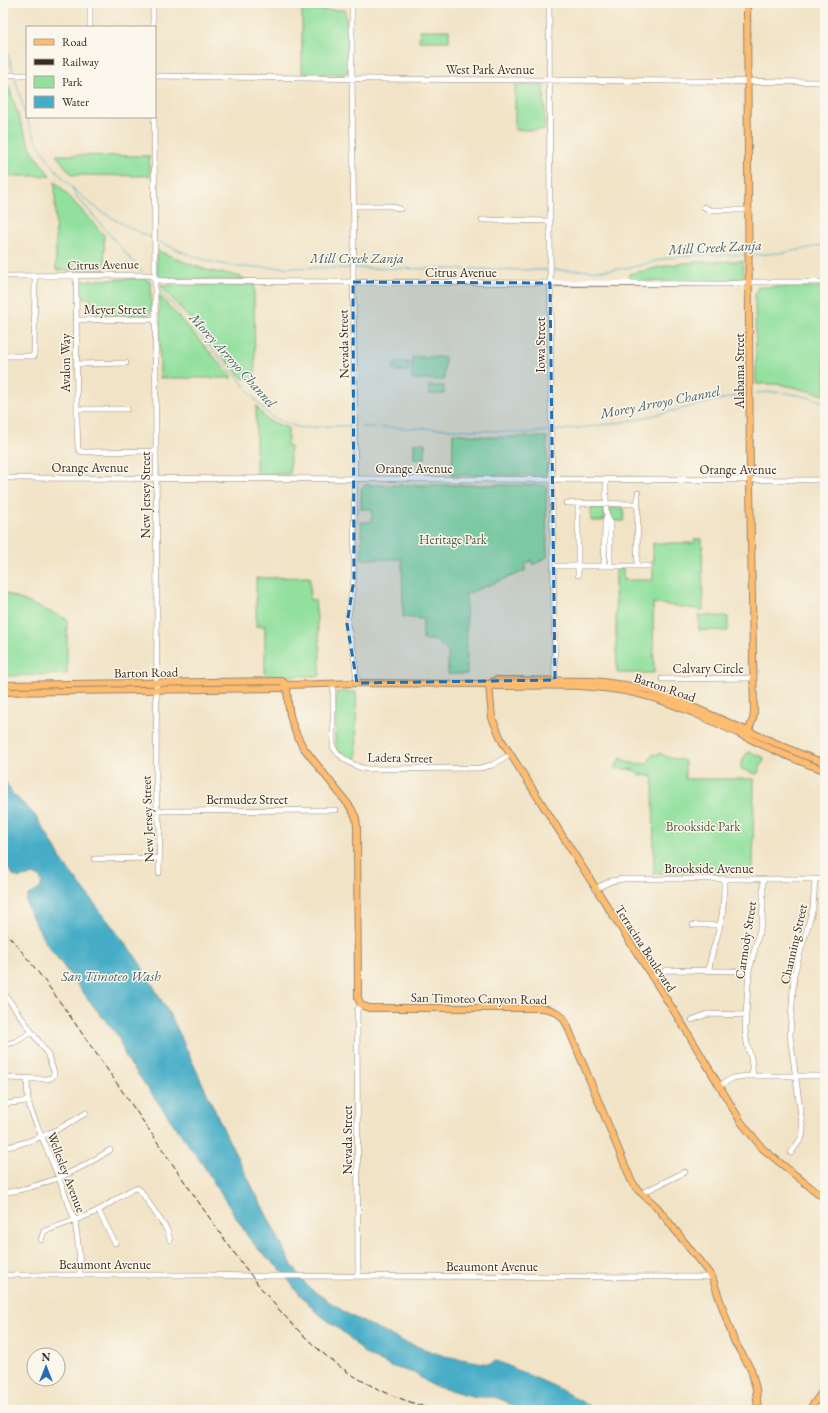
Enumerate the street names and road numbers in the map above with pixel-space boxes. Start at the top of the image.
street label: West Park Avenue [446,61,534,78]
street label: Citrus Avenue [67,255,139,274]
street label: Citrus Avenue [425,264,497,281]
street label: Meyer Street [84,301,146,318]
street label: Nevada Street [334,309,353,379]
street label: Iowa Street [532,317,549,373]
street label: Avalon Way [57,333,74,394]
street label: Alabama Street [731,333,748,410]
street label: New Jersey Street [137,452,154,538]
street label: Orange Avenue [52,459,128,476]
street label: Orange Avenue [376,460,452,477]
street label: Orange Avenue [700,461,776,478]
street label: Calvary Circle [672,660,744,677]
street label: Barton Road [114,663,179,682]
street label: Barton Road [632,669,698,706]
street label: Ladera Street [367,748,433,767]
street label: New Jersey Street [137,775,158,863]
street label: Bermudez Street [206,791,288,808]
street label: Brookside Avenue [664,860,754,877]
street label: Carmody Street [731,900,760,980]
street label: Terracina Boulevard [611,902,680,995]
street label: Channing Street [776,902,811,986]
street label: San Timoteo Canyon Road [411,989,548,1008]
street label: Nevada Street [339,1106,356,1174]
street label: Wellesley Avenue [43,1129,90,1215]
street label: Beaumont Avenue [59,1256,151,1273]
street label: Beaumont Avenue [446,1258,538,1275]

